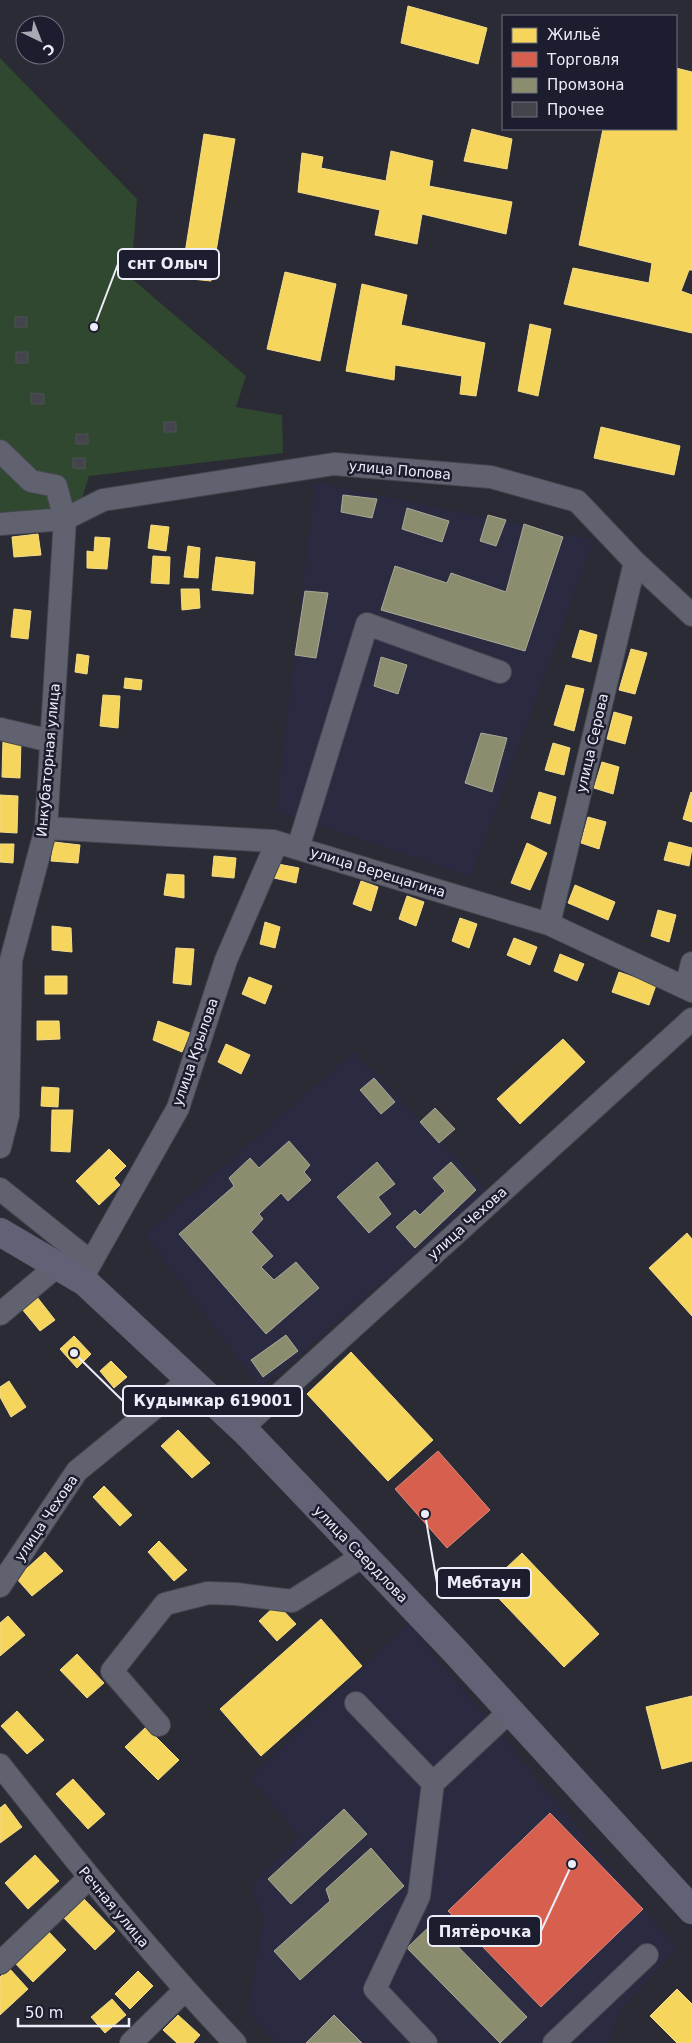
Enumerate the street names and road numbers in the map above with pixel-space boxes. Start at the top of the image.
street label: улица Попова [348,458,452,482]
street label: Инкубаторная улица [33,682,63,838]
street label: улица Серова [573,692,611,794]
street label: улица Верещагина [308,844,448,900]
street label: улица Крылова [169,996,221,1108]
street label: улица Чехова [424,1183,510,1263]
street label: улица Чехова [11,1472,81,1564]
street label: улица Свердлова [311,1502,411,1606]
street label: Речная улица [76,1863,152,1951]

